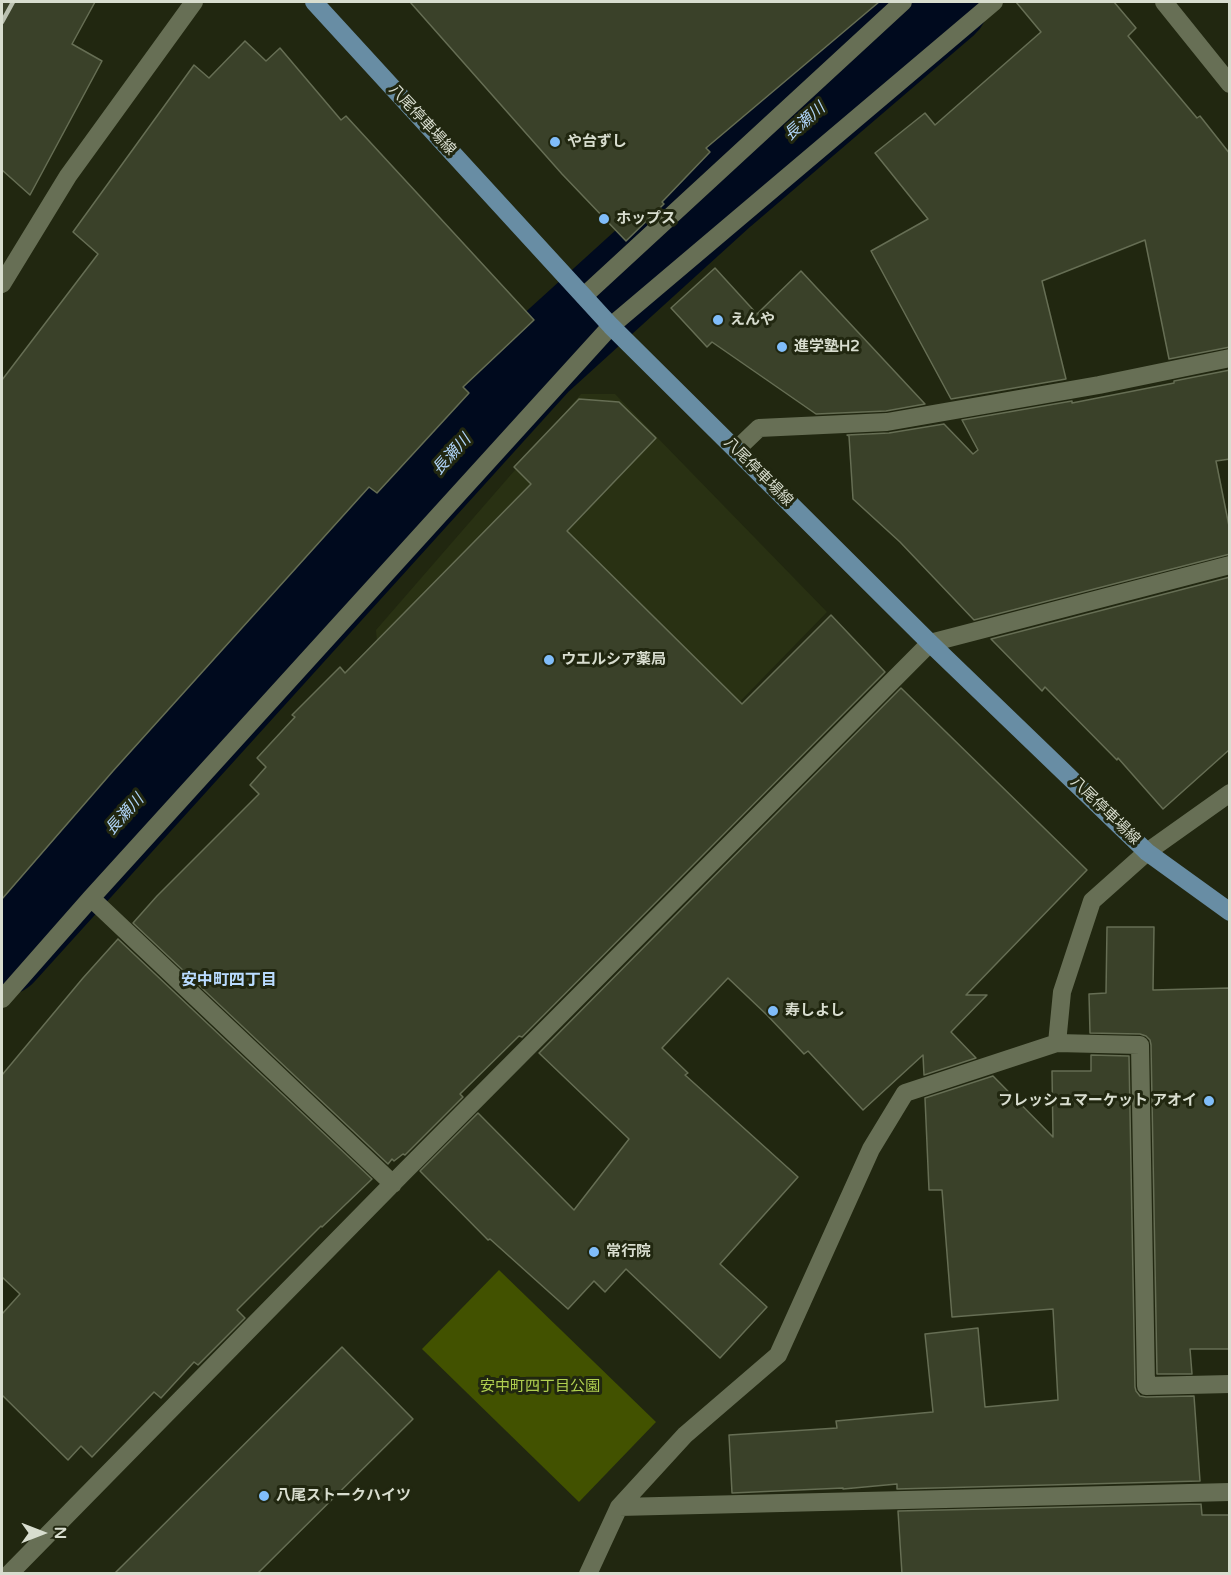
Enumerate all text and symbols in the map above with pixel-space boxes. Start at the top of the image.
street label: 八尾停車場線 [385,81,459,159]
water label: 長瀬川 [781,99,829,145]
place label: や台ずし [567,133,627,151]
marker: や台ずし [548,135,562,149]
place label: ホップス [616,210,676,228]
marker: ホップス [597,212,611,226]
place label: えんや [730,311,775,329]
marker: えんや [711,313,725,327]
place label: 進学塾H2 [794,338,860,356]
marker: 進学塾H2 [775,340,789,354]
water label: 長瀬川 [429,431,475,479]
street label: 八尾停車場線 [720,434,796,510]
place label: ウエルシア薬局 [561,651,666,669]
marker: ウエルシア薬局 [542,653,556,667]
street label: 八尾停車場線 [1066,773,1144,849]
water label: 長瀬川 [102,791,148,839]
district label: 安中町四丁目 [181,971,277,991]
place label: 寿しよし [785,1002,845,1020]
marker: 寿しよし [766,1004,780,1018]
place label: フレッシュマーケット アオイ [998,1092,1197,1110]
marker: フレッシュマーケット アオイ [1202,1094,1216,1108]
place label: 常行院 [606,1243,651,1261]
marker: 常行院 [587,1245,601,1259]
park label: 安中町四丁目公園 [480,1378,600,1396]
place label: 八尾ストークハイツ [276,1487,411,1505]
marker: 八尾ストークハイツ [257,1489,271,1503]
north arrow [12,1503,72,1563]
text: N [50,1527,70,1539]

